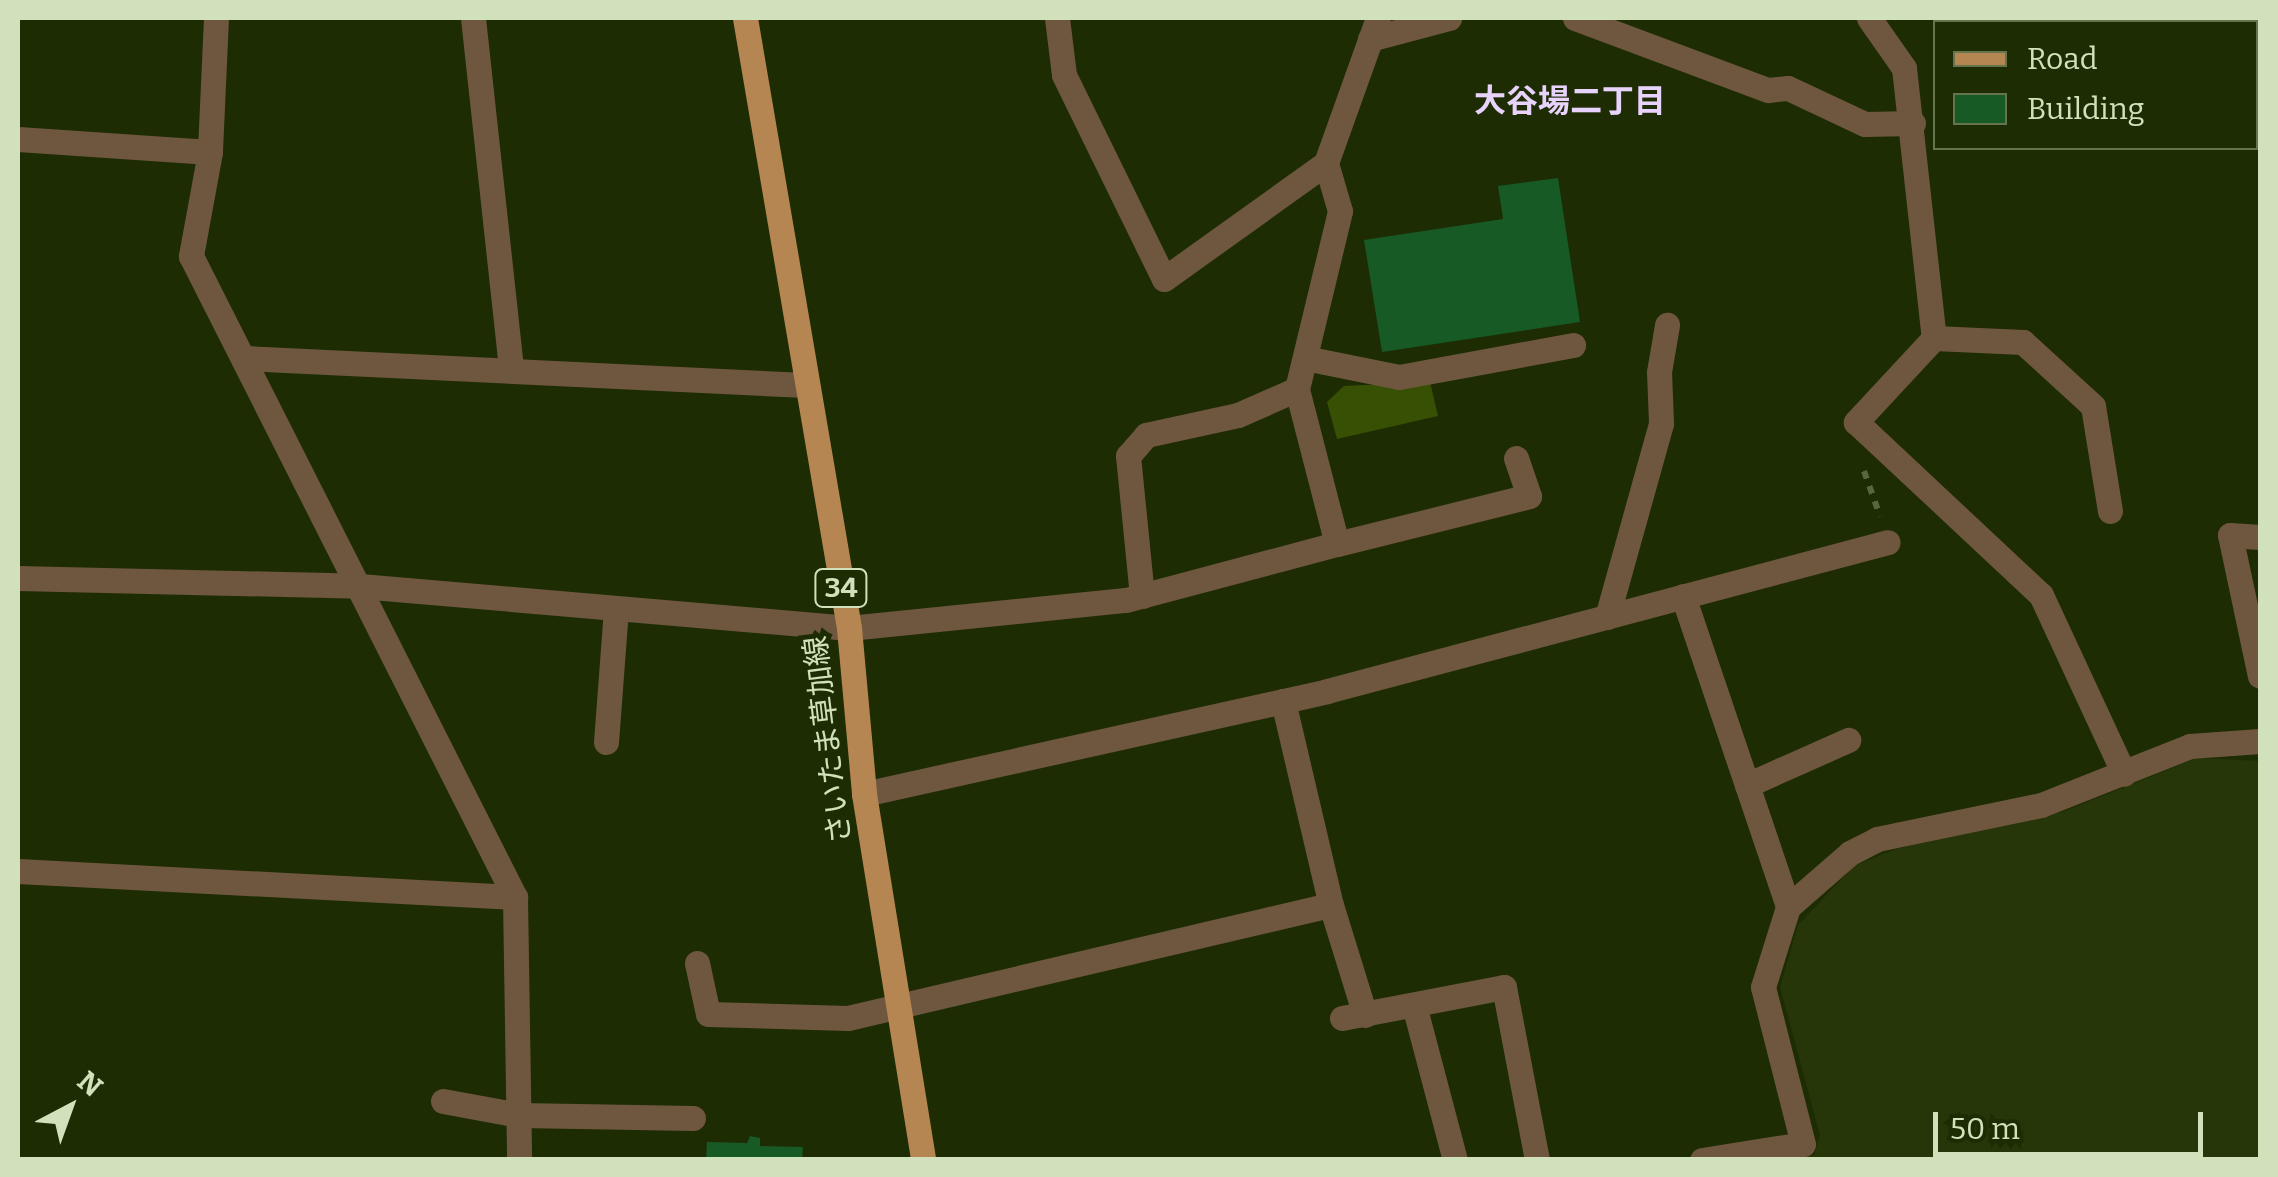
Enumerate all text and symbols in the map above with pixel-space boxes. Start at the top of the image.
legend [1933,20,2258,150]
text: Road [2027,41,2098,77]
district label: 大谷場二丁目 [1474,82,1666,120]
text: Building [2027,91,2145,127]
road number: 34 [814,565,868,611]
street label: さいたま草加線 [797,634,859,846]
north arrow [20,1057,120,1157]
text: N [71,1064,109,1104]
scale bar [1938,1092,2208,1154]
text: 50 m [1950,1111,2020,1147]

